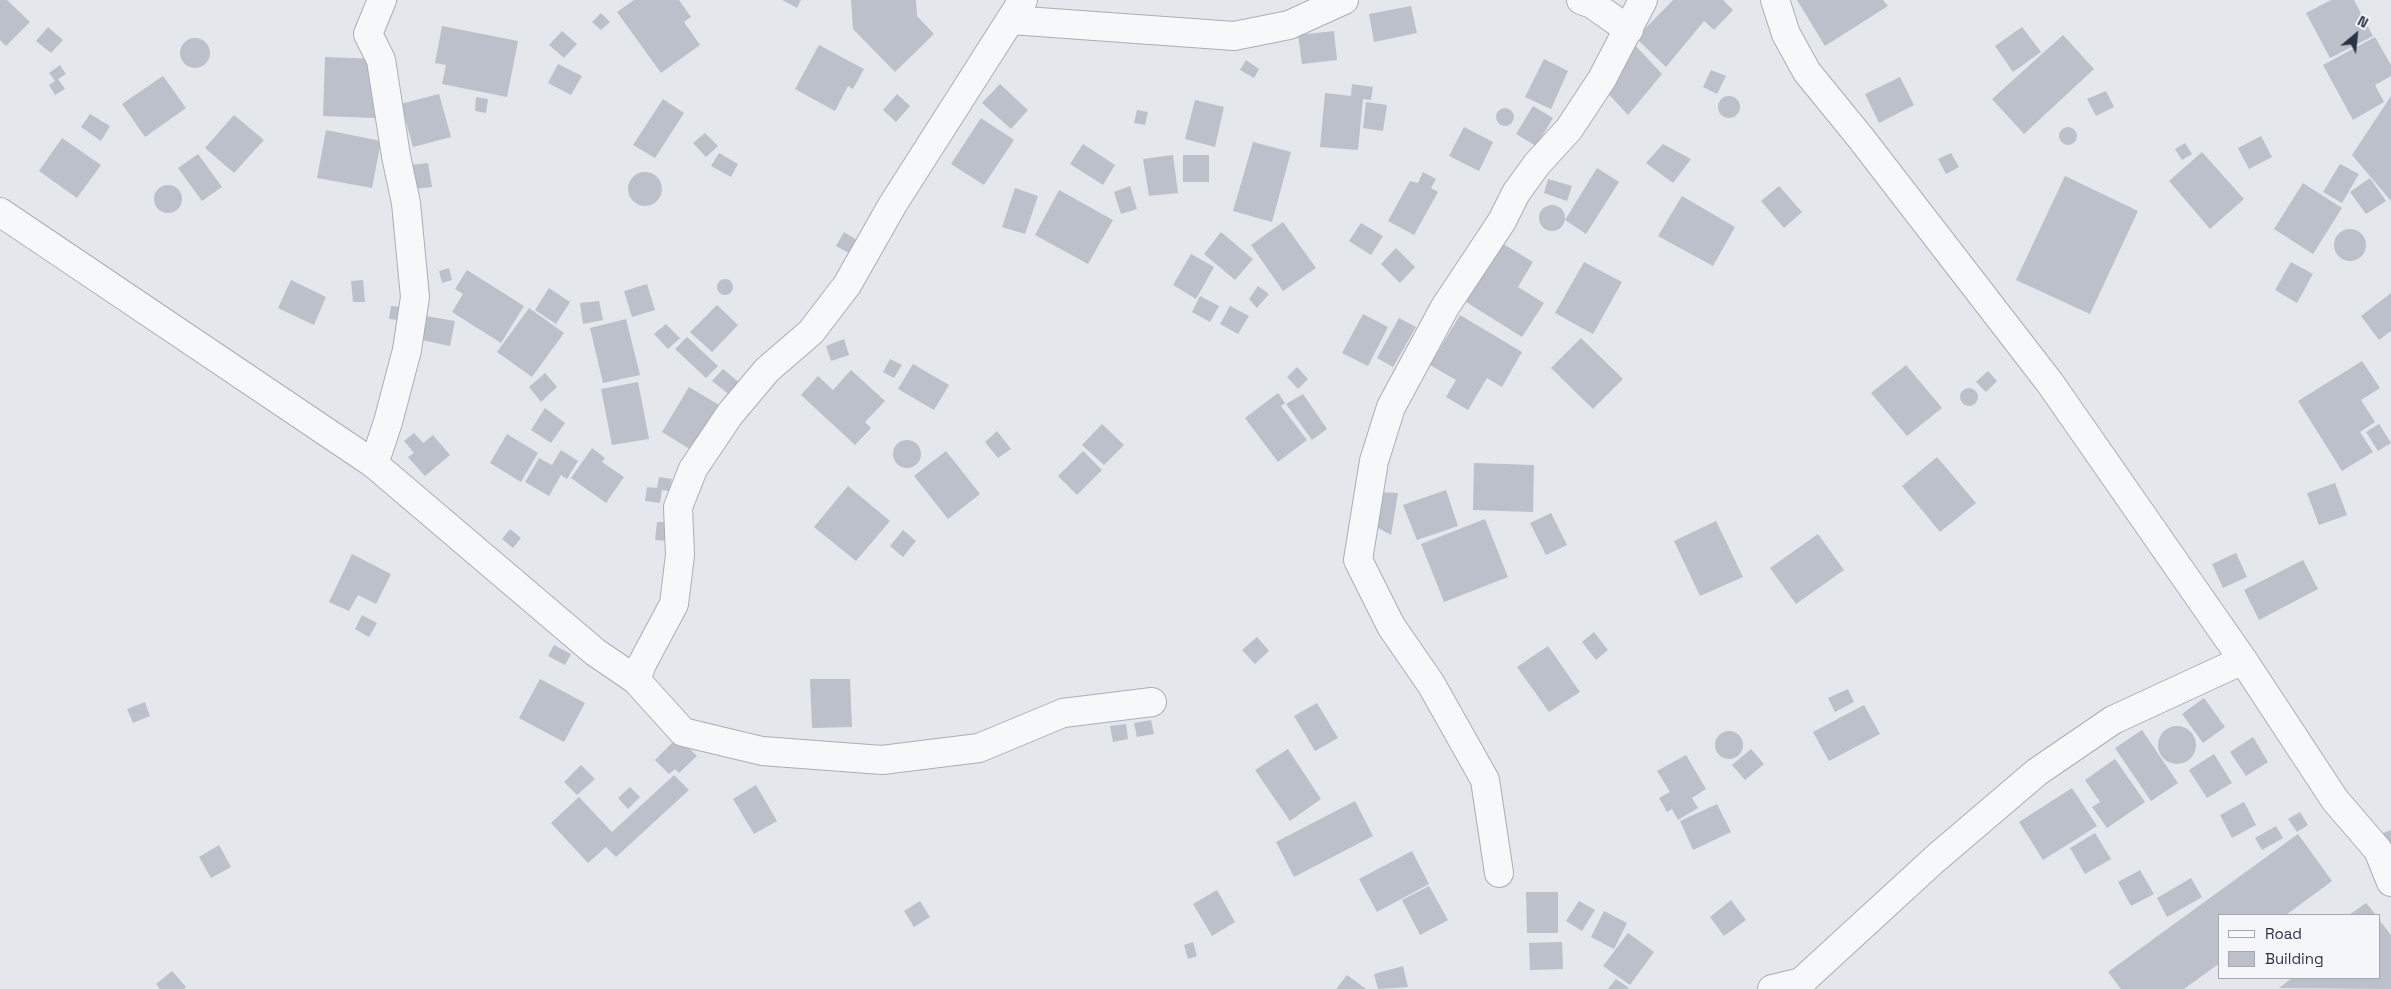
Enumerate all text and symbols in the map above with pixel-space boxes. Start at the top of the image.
north arrow [2331,10,2381,60]
text: N [2355,12,2371,32]
legend [2218,914,2381,979]
text: Road [2265,924,2302,943]
text: Building [2265,949,2324,968]

